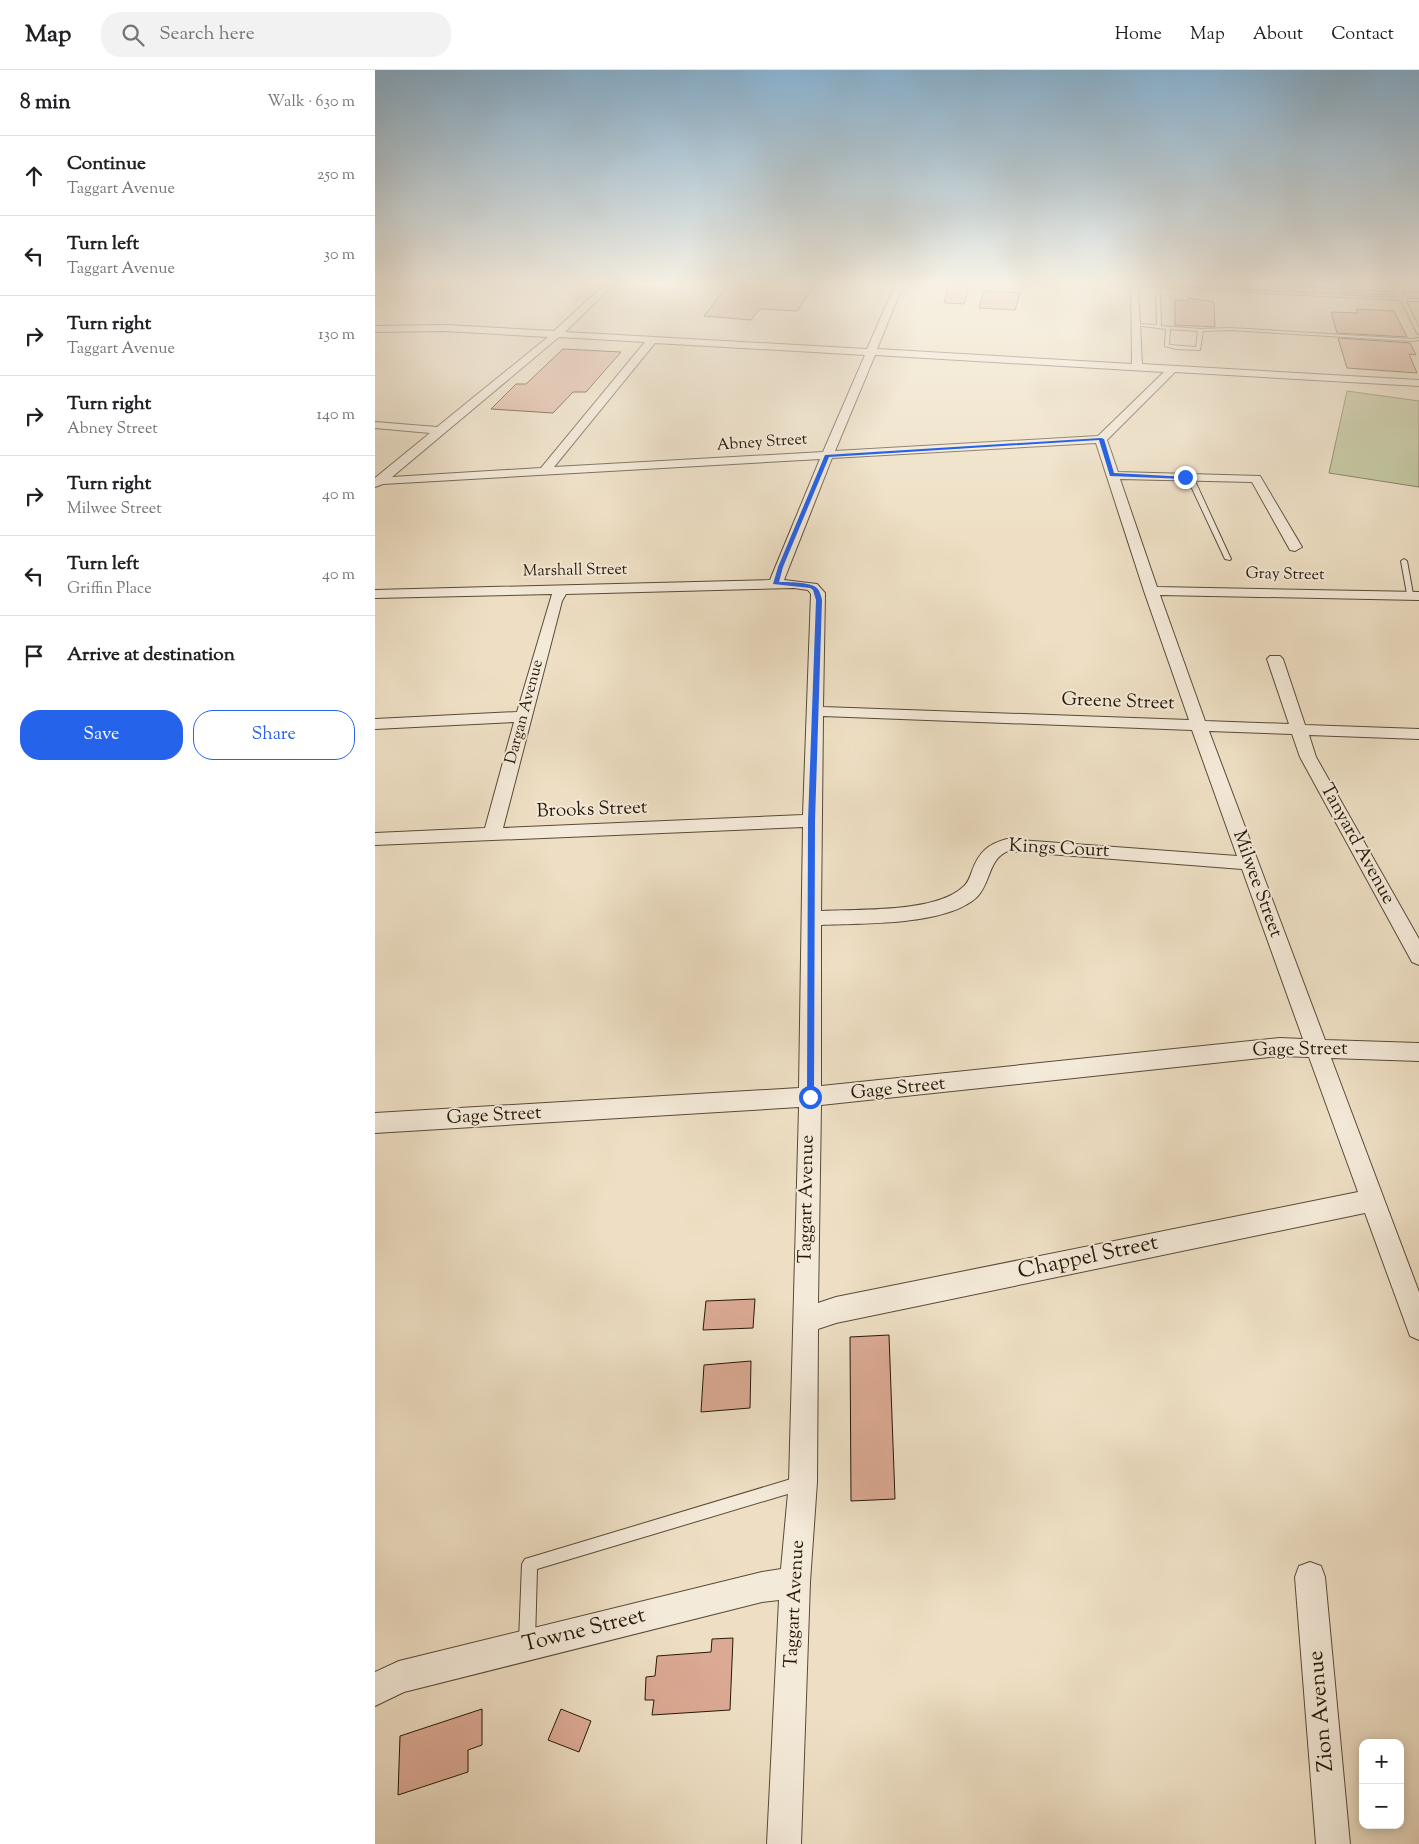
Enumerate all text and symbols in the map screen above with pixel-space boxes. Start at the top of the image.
search box [101,12,451,57]
text: Map [25,18,71,52]
icon: search [119,21,147,49]
text: Search here [159,21,255,48]
text: Home [1115,22,1162,48]
text: Map [1190,22,1225,48]
text: About [1253,22,1303,48]
text: Contact [1331,22,1394,48]
text: 8 min [20,88,71,118]
text: Walk · 630 m [267,91,355,114]
text: Continue [67,151,146,178]
icon: ahead [20,162,48,190]
text: 250 m [317,164,355,187]
text: Taggart Avenue [67,178,175,201]
text: Turn left [67,231,139,258]
icon: left [20,242,48,270]
text: 30 m [324,244,355,267]
text: Taggart Avenue [67,258,175,281]
text: Turn right [67,311,151,338]
icon: right [20,322,48,350]
text: 130 m [318,324,355,347]
text: Taggart Avenue [67,338,175,361]
text: Turn right [67,391,151,418]
icon: right [20,402,48,430]
text: 140 m [317,404,355,427]
text: Abney Street [67,418,158,441]
street label: Abney Street [716,428,809,458]
route end [1174,466,1197,489]
text: Turn right [67,471,151,498]
icon: right [20,482,48,510]
text: 40 m [322,484,355,507]
text: Milwee Street [67,498,162,521]
text: Turn left [67,551,139,578]
street label: Marshall Street [523,559,628,583]
icon: left [20,562,48,590]
street label: Gray Street [1245,563,1325,587]
text: 40 m [322,564,355,587]
text: Griffin Place [67,578,152,601]
icon: arrive [20,642,48,670]
text: Arrive at destination [67,642,235,669]
street label: Dargan Avenue [500,657,550,767]
street label: Greene Street [1061,687,1176,717]
button: Save [20,710,183,760]
button: Share [193,710,355,760]
street label: Tanyard Avenue [1313,779,1401,909]
street label: Brooks Street [536,795,648,825]
street label: Milwee Street [1225,827,1289,942]
street label: Kings Court [1008,833,1110,865]
street label: Gage Street [1252,1036,1348,1064]
street label: Gage Street [849,1071,947,1107]
route start [799,1086,822,1109]
street label: Gage Street [446,1100,543,1132]
street label: Taggart Avenue [792,1134,822,1263]
street label: Chappel Street [1015,1227,1162,1288]
street label: Taggart Avenue [778,1539,812,1669]
street label: Towne Street [519,1600,649,1662]
street label: Zion Avenue [1301,1649,1343,1773]
map controls [1359,1739,1404,1829]
button: + [1359,1739,1404,1784]
button: − [1359,1784,1404,1829]

